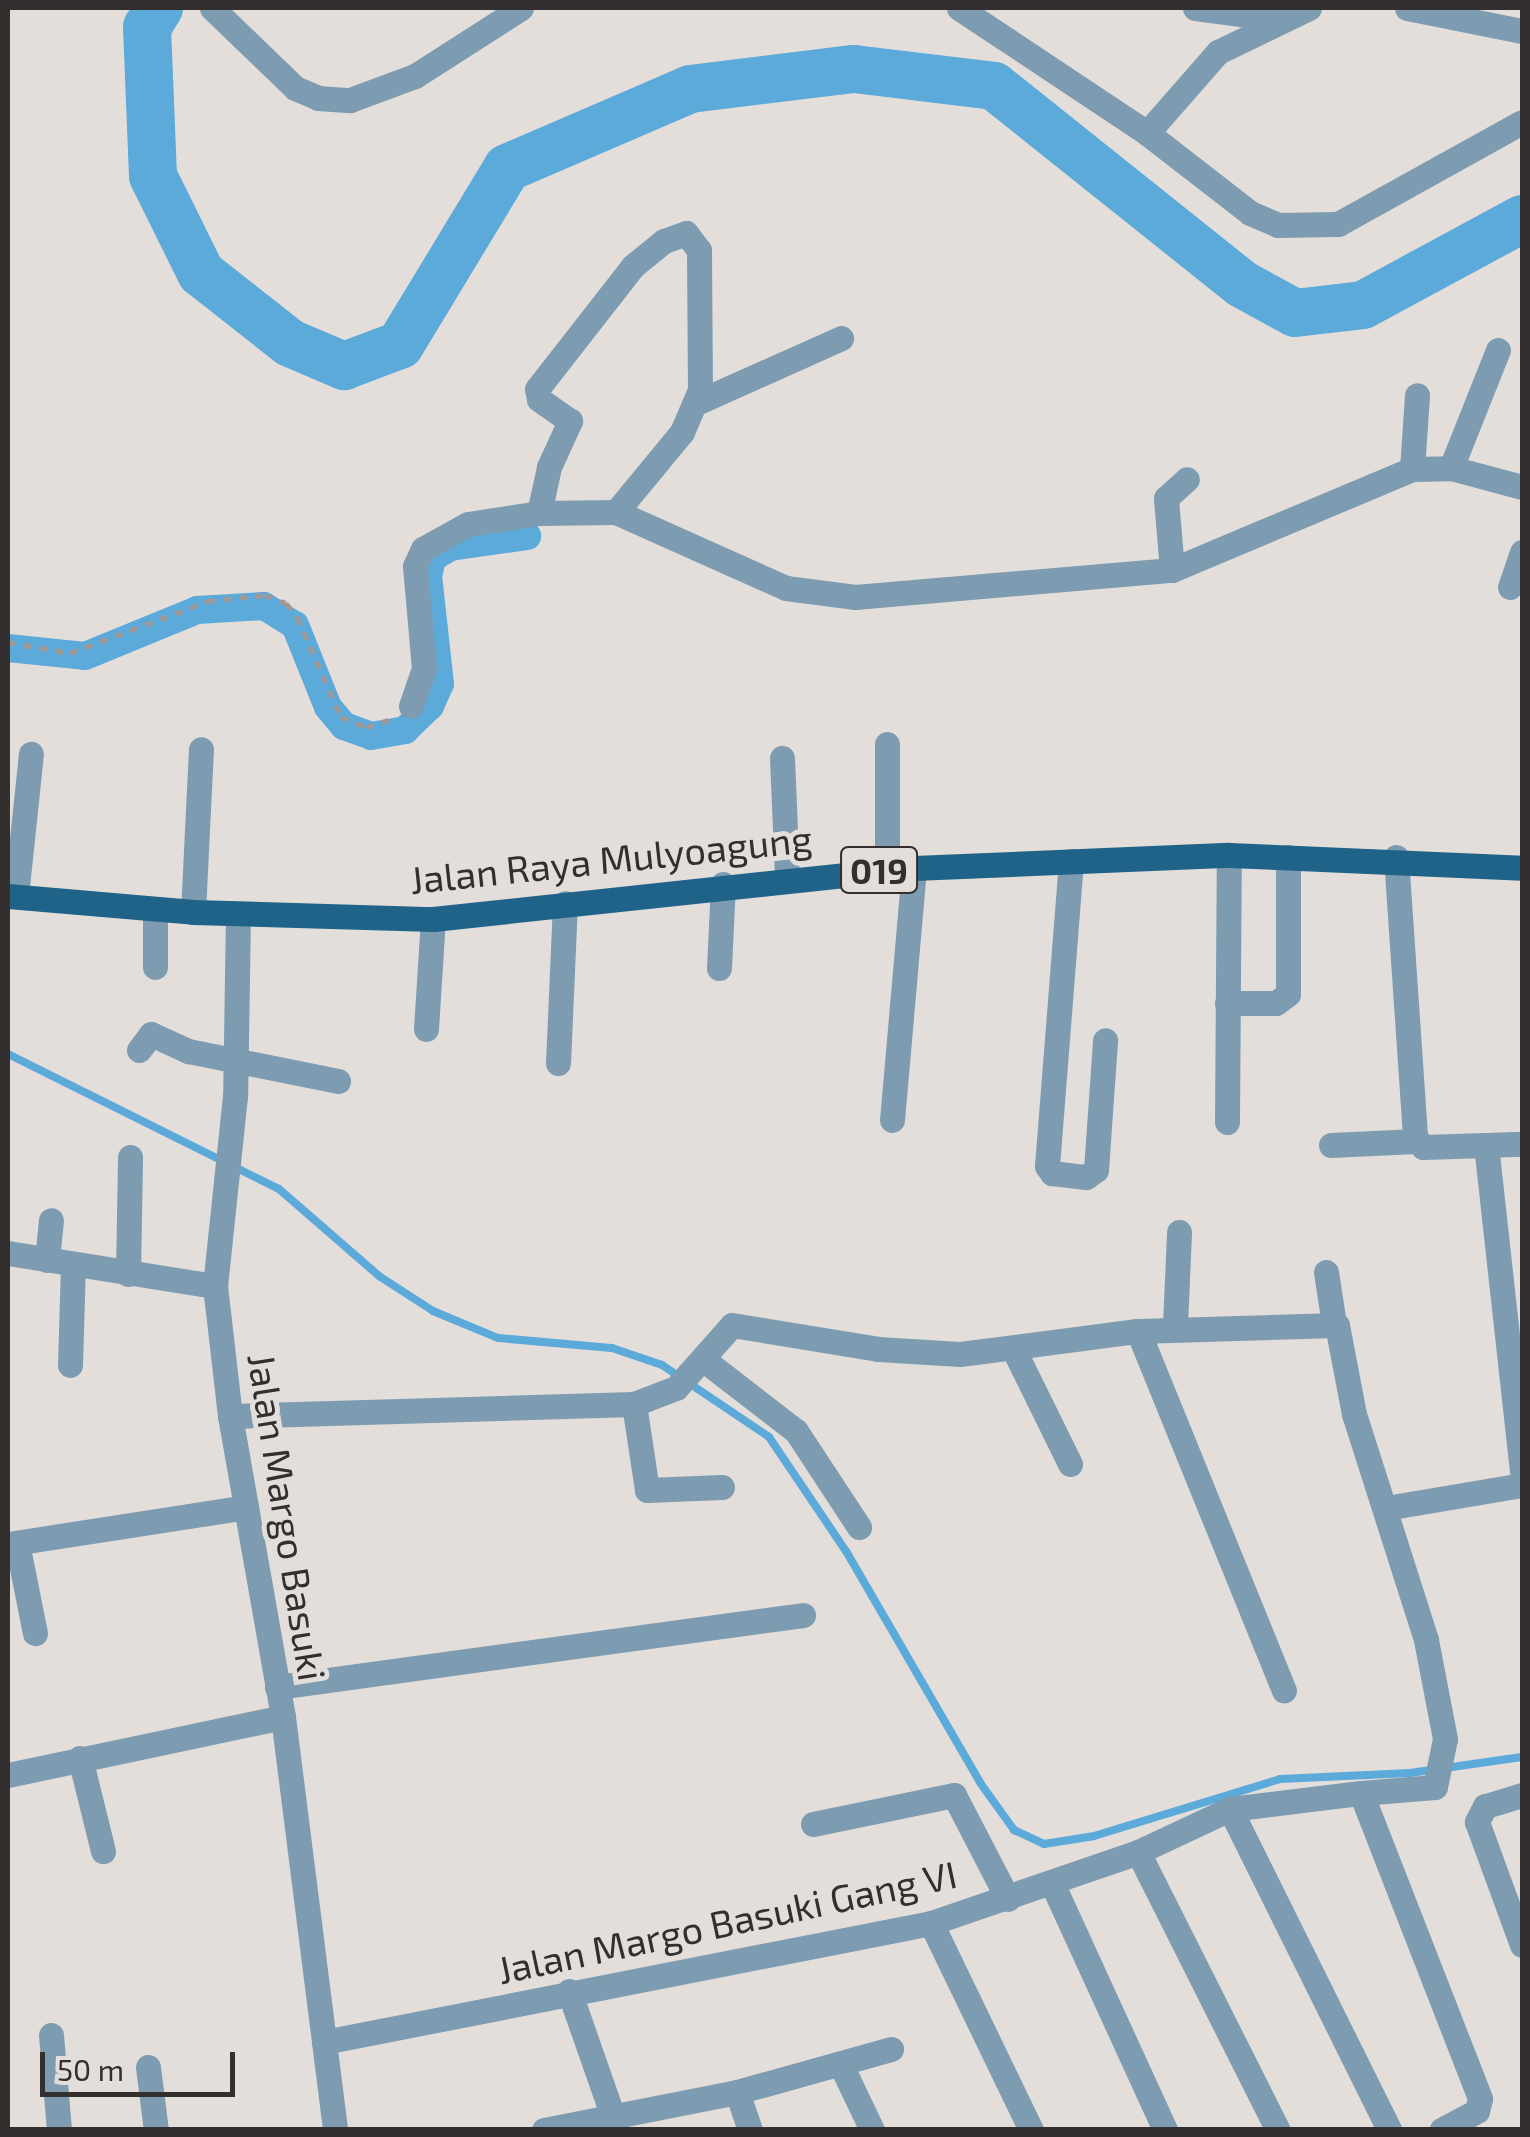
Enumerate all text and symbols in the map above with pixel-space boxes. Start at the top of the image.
street label: Jalan Raya Mulyoagung [408,815,814,903]
road number: 019 [839,840,919,900]
street label: Jalan Margo Basuki [239,1350,335,1684]
street label: Jalan Margo Basuki Gang VI [493,1851,961,1993]
scale bar [45,2032,240,2094]
text: 50 m [57,2051,124,2087]

